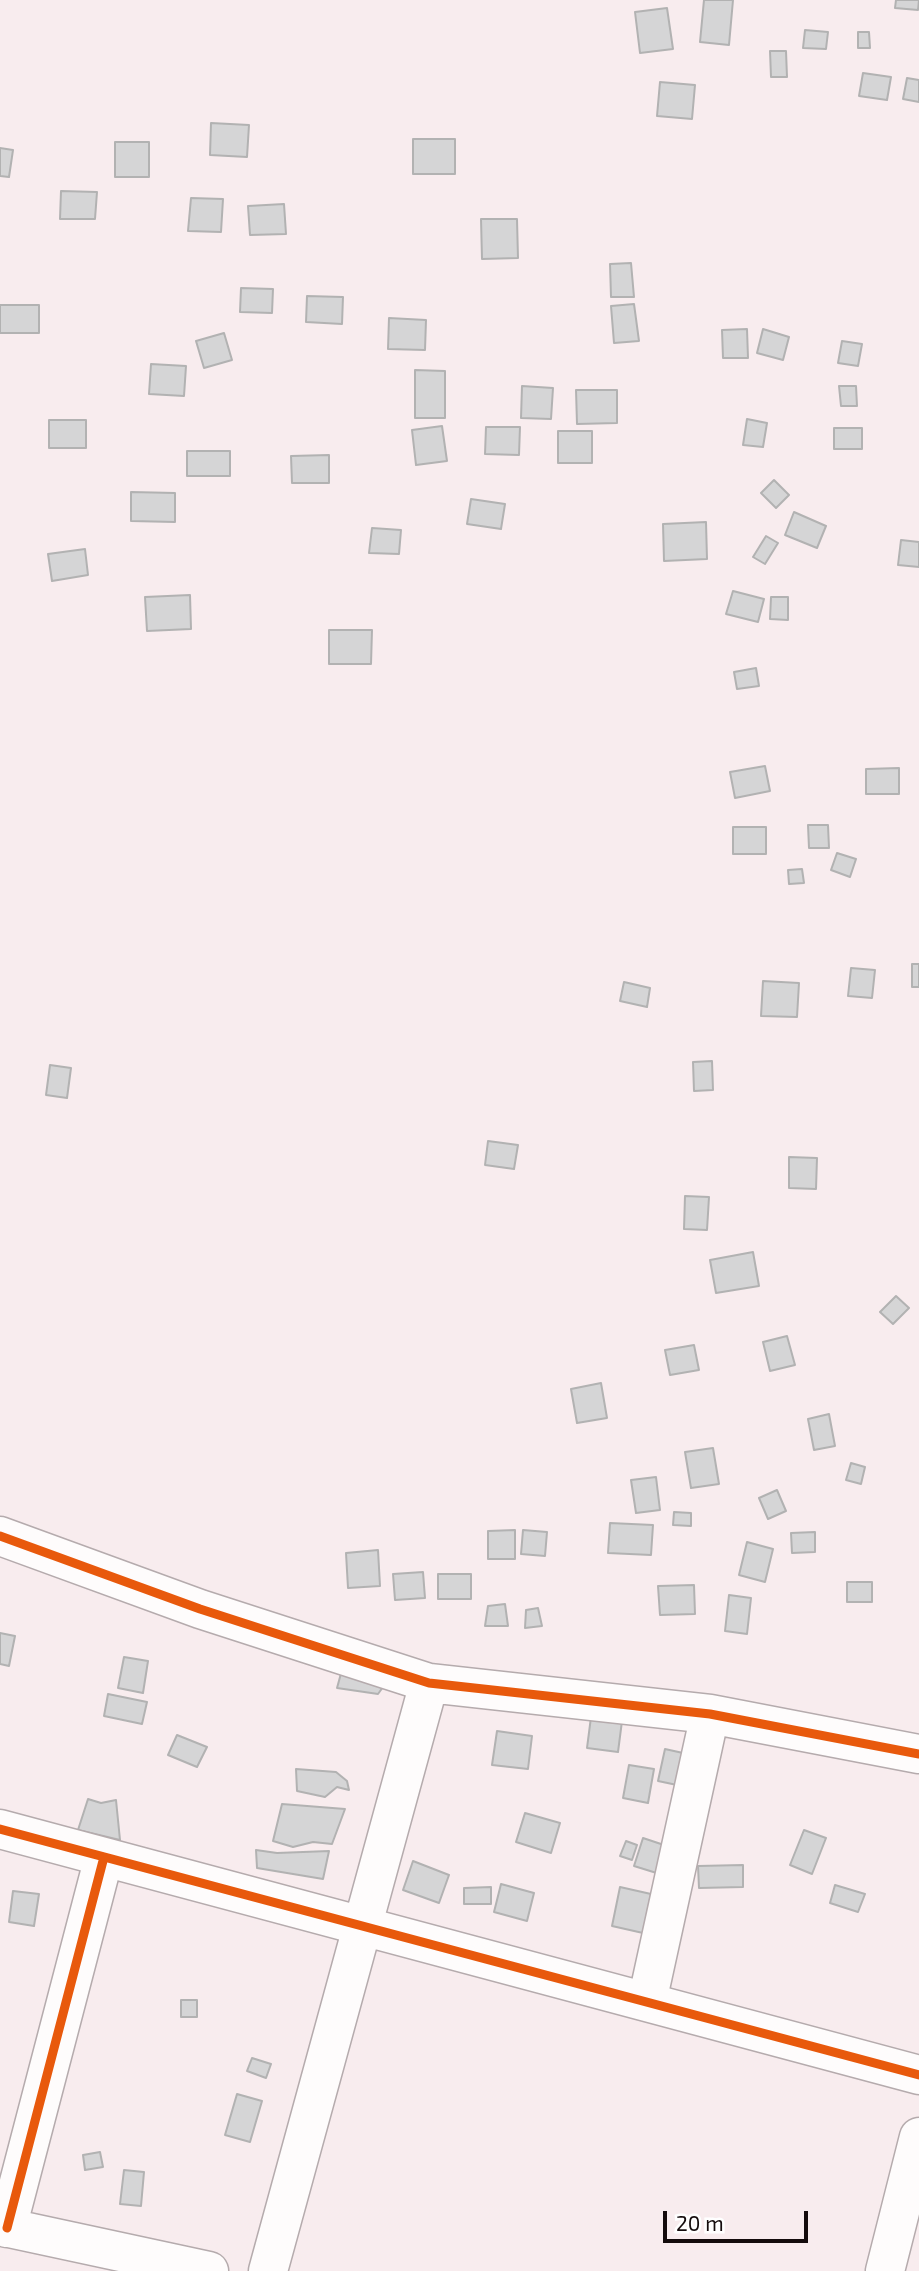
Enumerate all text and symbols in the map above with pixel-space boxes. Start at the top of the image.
scale bar [667,2198,812,2242]
text: 20 m [676,2210,724,2235]

